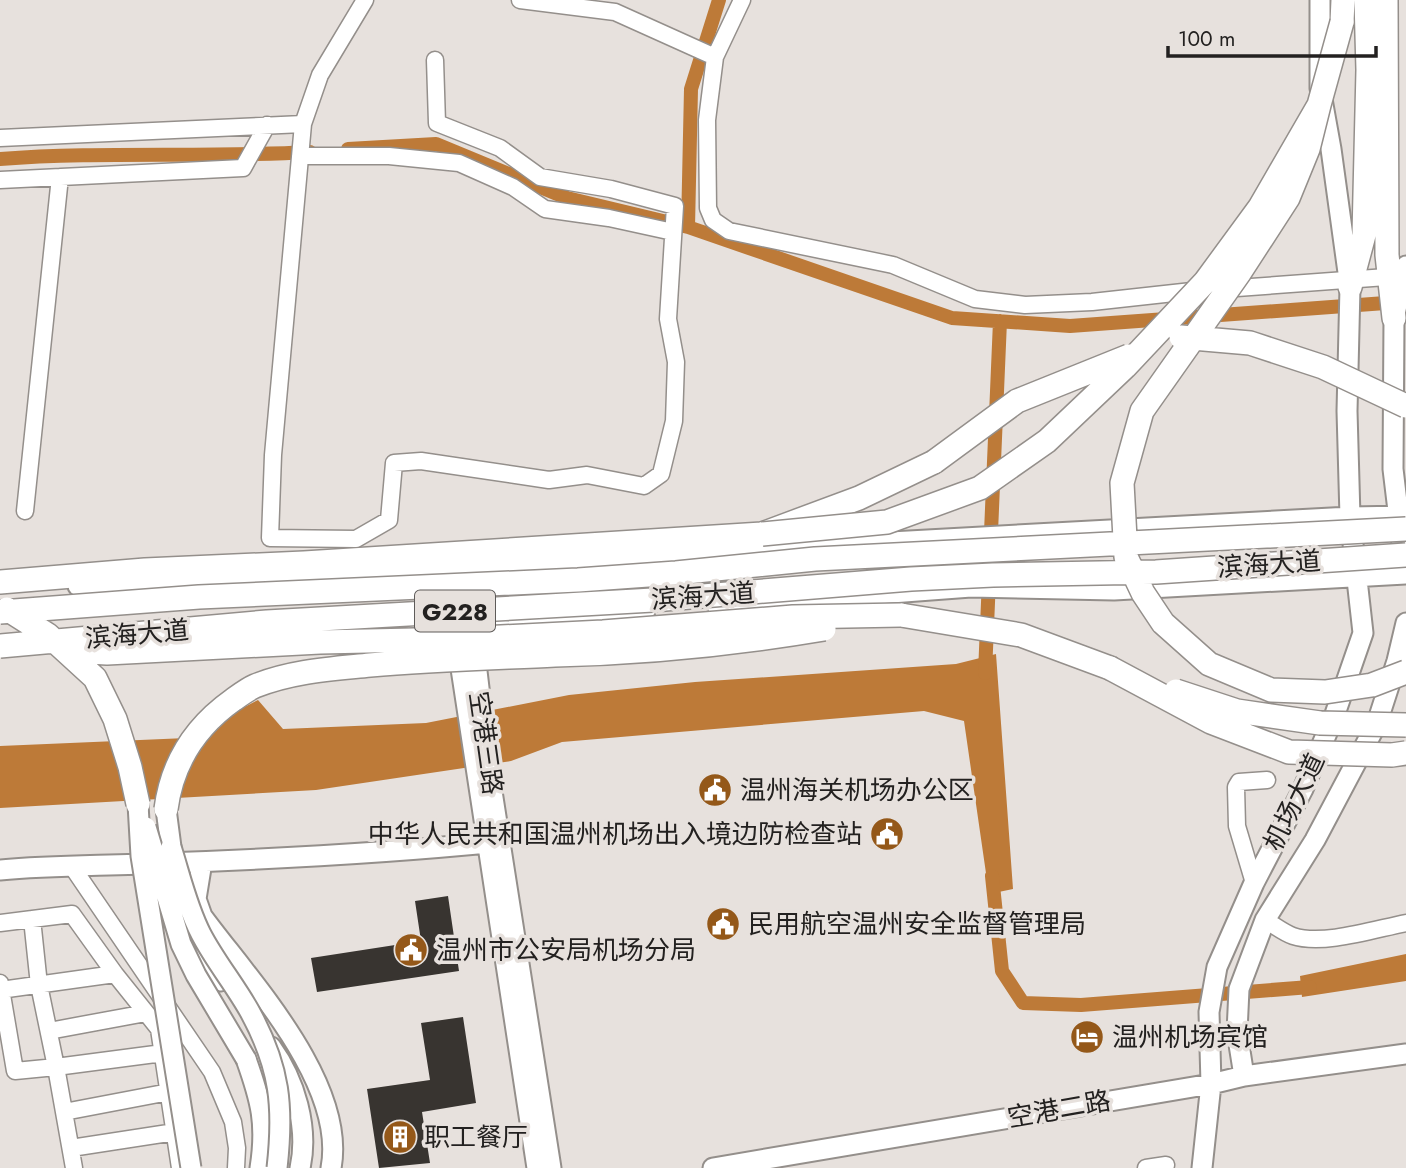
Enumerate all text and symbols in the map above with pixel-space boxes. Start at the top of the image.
scale bar [1168,14,1376,58]
text: 100 m [1178,24,1235,54]
street label: 滨海大道 [1216,541,1322,587]
street label: 滨海大道 [650,573,756,619]
road number: G228 [415,590,495,632]
street label: 滨海大道 [84,611,190,657]
street label: 空港三路 [460,689,512,797]
street label: 机场大道 [1254,747,1334,857]
public building icon: 温州海关机场办公区 [696,771,734,809]
place label: 温州海关机场办公区 [740,771,974,809]
place label: 中华人民共和国温州机场出入境边防检查站 [368,815,862,853]
public building icon: 中华人民共和国温州机场出入境边防检查站 [868,815,906,853]
public building icon: 民用航空温州安全监督管理局 [704,905,742,943]
place label: 民用航空温州安全监督管理局 [748,905,1086,943]
public building icon: 温州市公安局机场分局 [392,931,430,969]
place label: 温州市公安局机场分局 [436,931,696,969]
hotel icon: 温州机场宾馆 [1068,1018,1106,1056]
place label: 温州机场宾馆 [1112,1018,1268,1056]
street label: 空港二路 [1004,1081,1114,1137]
building icon: 职工餐厅 [381,1118,419,1156]
place label: 职工餐厅 [424,1118,528,1156]

